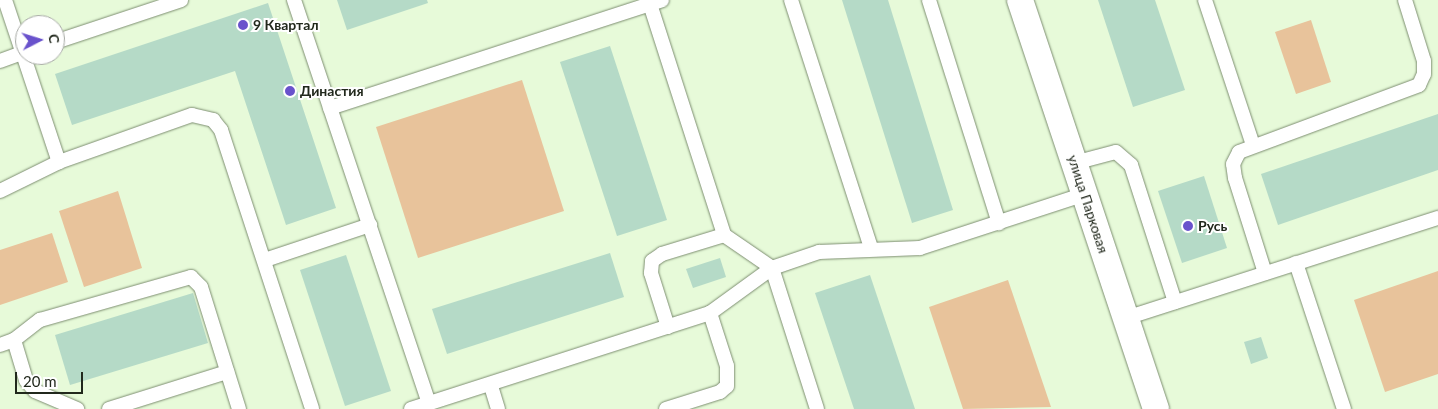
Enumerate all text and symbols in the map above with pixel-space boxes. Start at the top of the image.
north arrow [15,15,65,65]
place label: 9 Квартал [253,17,319,33]
marker: 9 Квартал [237,19,249,31]
text: С [46,33,63,44]
place label: Династия [300,83,364,99]
marker: Династия [284,85,296,97]
street label: улица Парковая [1064,153,1112,255]
place label: Русь [1198,218,1227,234]
marker: Русь [1182,220,1194,232]
scale bar [18,362,85,394]
text: 20 m [23,372,57,390]

